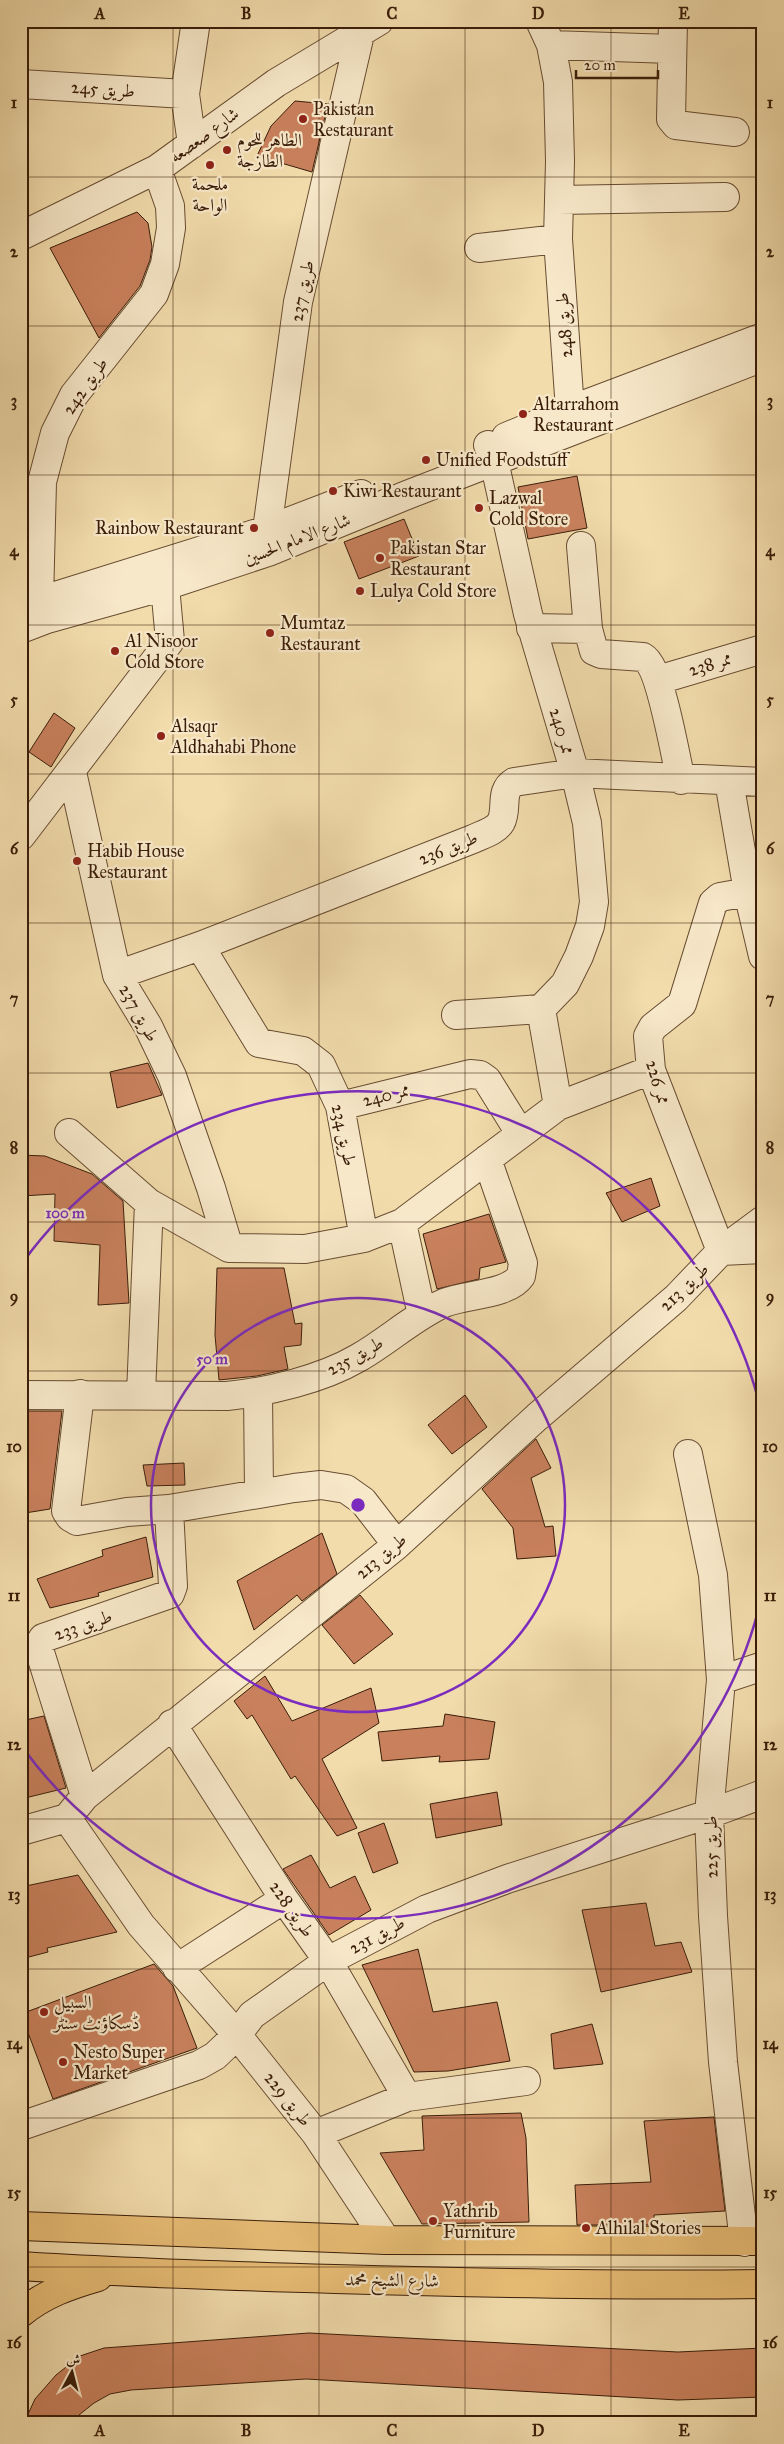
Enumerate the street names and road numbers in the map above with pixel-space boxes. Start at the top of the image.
street label: طريق 245 [70,76,136,103]
street label: شارع صعصعه [165,102,245,171]
street label: طريق 237 [285,258,320,324]
street label: طريق 248 [551,292,578,358]
street label: طريق 242 [57,353,113,419]
street label: شارع الامام الحسين [240,509,355,574]
street label: ممر 238 [686,647,734,682]
street label: ممر 240 [544,705,579,757]
street label: طريق 236 [415,826,481,871]
street label: طريق 237 [113,980,164,1046]
street label: ممر 226 [640,1057,675,1107]
street label: ممر 240 [360,1079,412,1112]
street label: طريق 234 [326,1102,361,1168]
street label: طريق 213 [655,1258,714,1316]
street label: طريق 235 [323,1332,388,1381]
street label: طريق 213 [351,1528,412,1584]
street label: طريق 233 [51,1605,115,1646]
street label: طريق 225 [699,1815,724,1879]
street label: طريق 228 [264,1876,319,1942]
street label: طريق 231 [345,1911,409,1960]
street label: طريق 229 [258,2067,317,2131]
street label: شارع الشيخ محمد [345,2268,439,2297]

